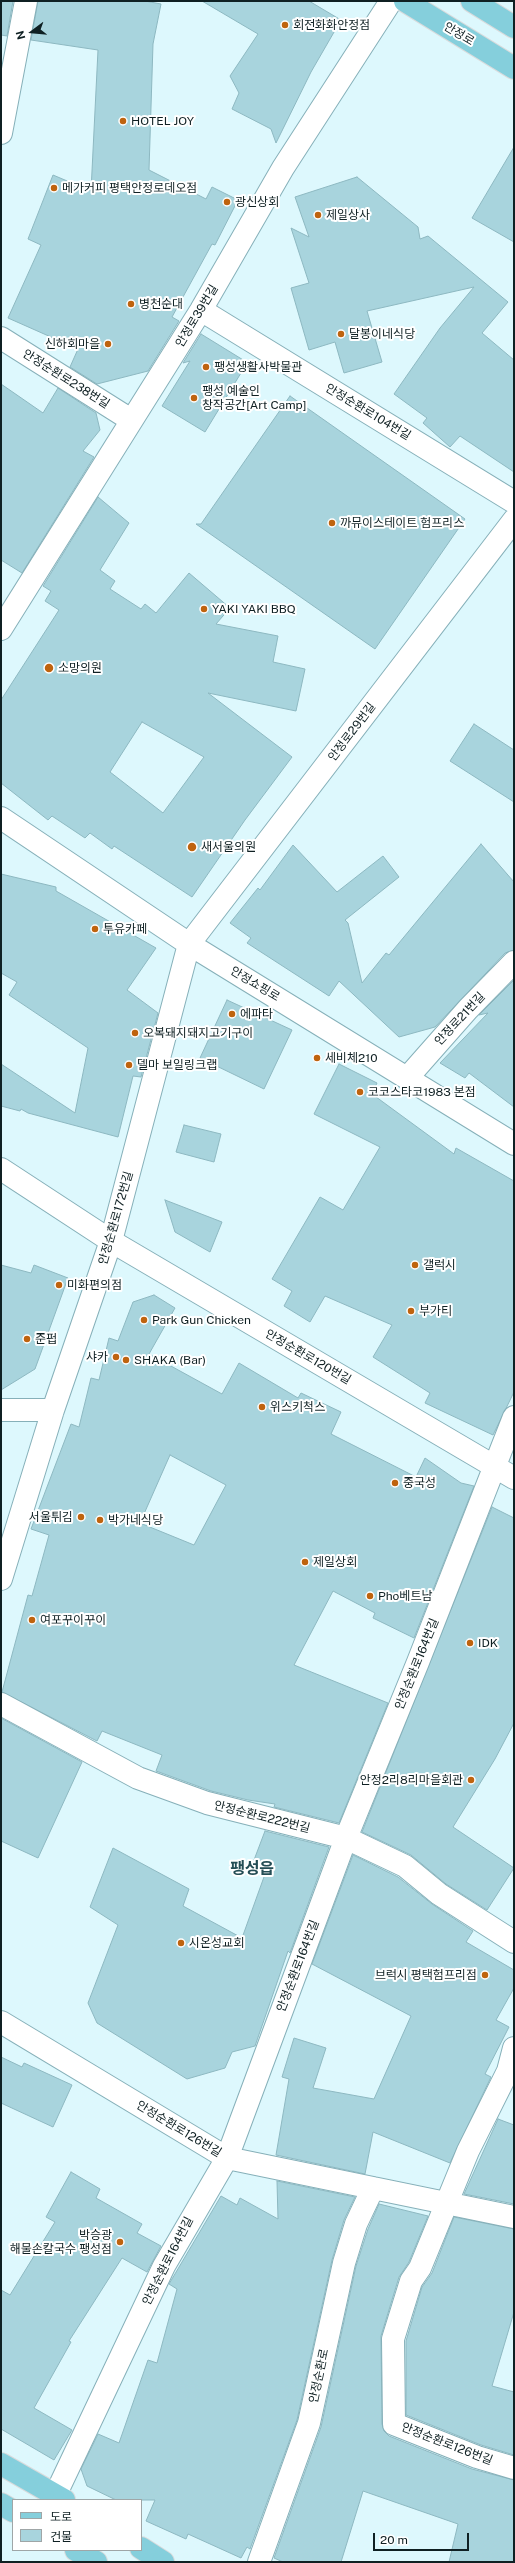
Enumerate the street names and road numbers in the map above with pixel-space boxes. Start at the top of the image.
street label: 안정로 [441,19,477,49]
street label: 안정로39번길 [173,282,221,350]
street label: 안정순환로238번길 [20,346,112,412]
street label: 안정순환로104번길 [323,381,413,443]
street label: 안정로29번길 [325,700,379,764]
street label: 안정쇼핑로 [228,964,282,1004]
street label: 안정로21번길 [432,990,488,1048]
street label: 안정순환로172번길 [96,1170,136,1266]
street label: 안정순환로120번길 [263,1327,353,1387]
street label: 안정순환로164번길 [392,1616,442,1712]
street label: 안정순환로222번길 [212,1798,312,1836]
street label: 안정순환로164번길 [274,1918,322,2014]
street label: 안정순환로126번길 [134,2098,224,2160]
street label: 안정순환로164번길 [140,2214,196,2308]
street label: 안정순환로 [306,2348,332,2404]
street label: 안정순환로126번길 [399,2420,495,2468]

